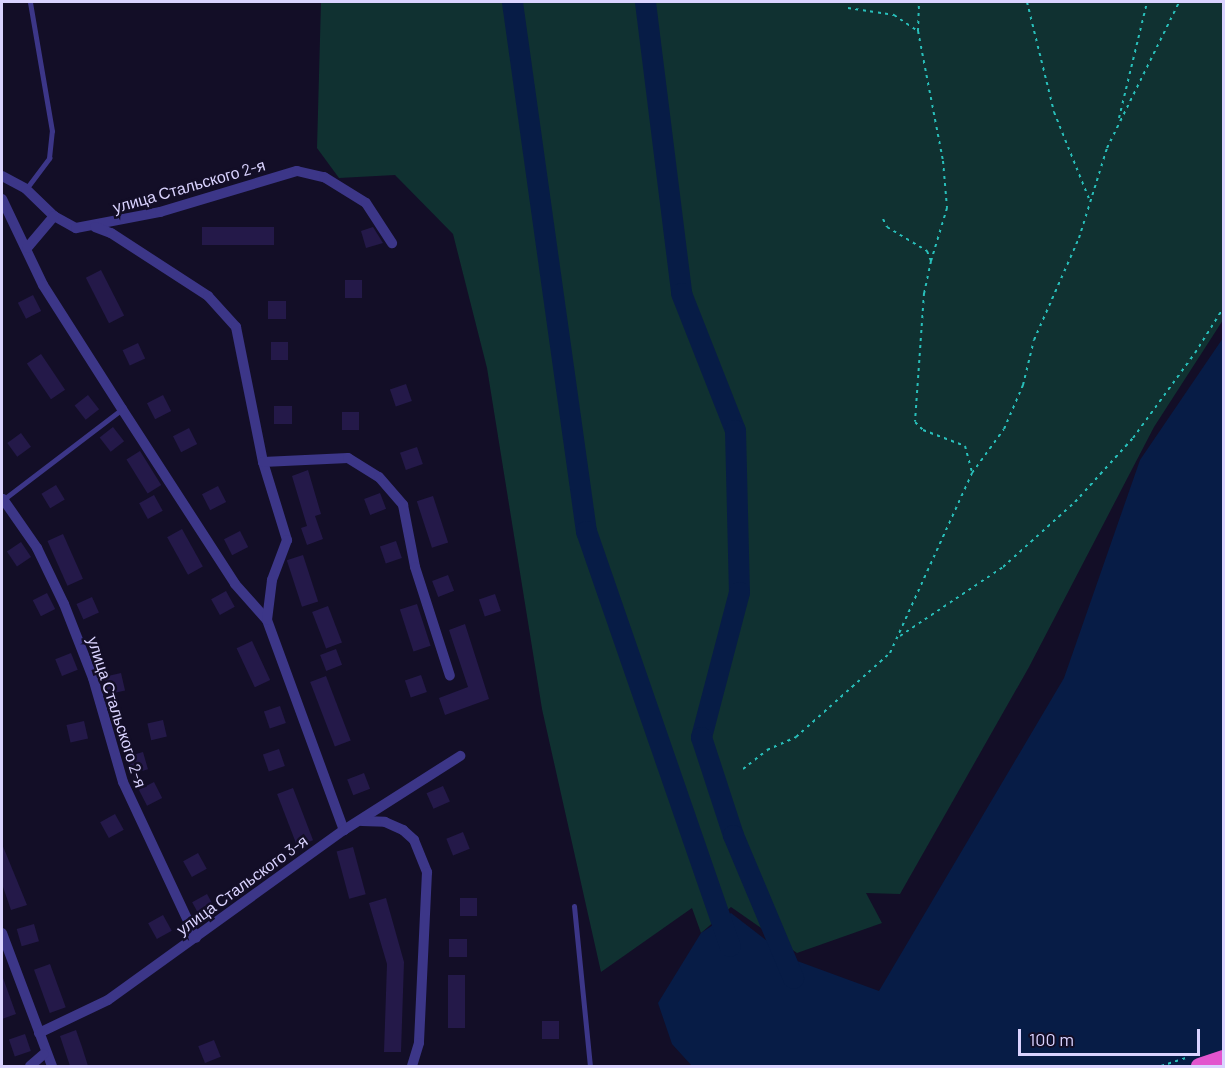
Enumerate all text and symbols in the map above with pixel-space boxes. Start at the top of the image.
street label: улица Стальского 2-я [111,155,267,217]
street label: улица Стальского 2-я [84,634,150,790]
street label: улица Стальского 3-я [173,831,311,939]
scale bar [1021,1017,1202,1055]
text: 100 m [1029,1028,1074,1050]

